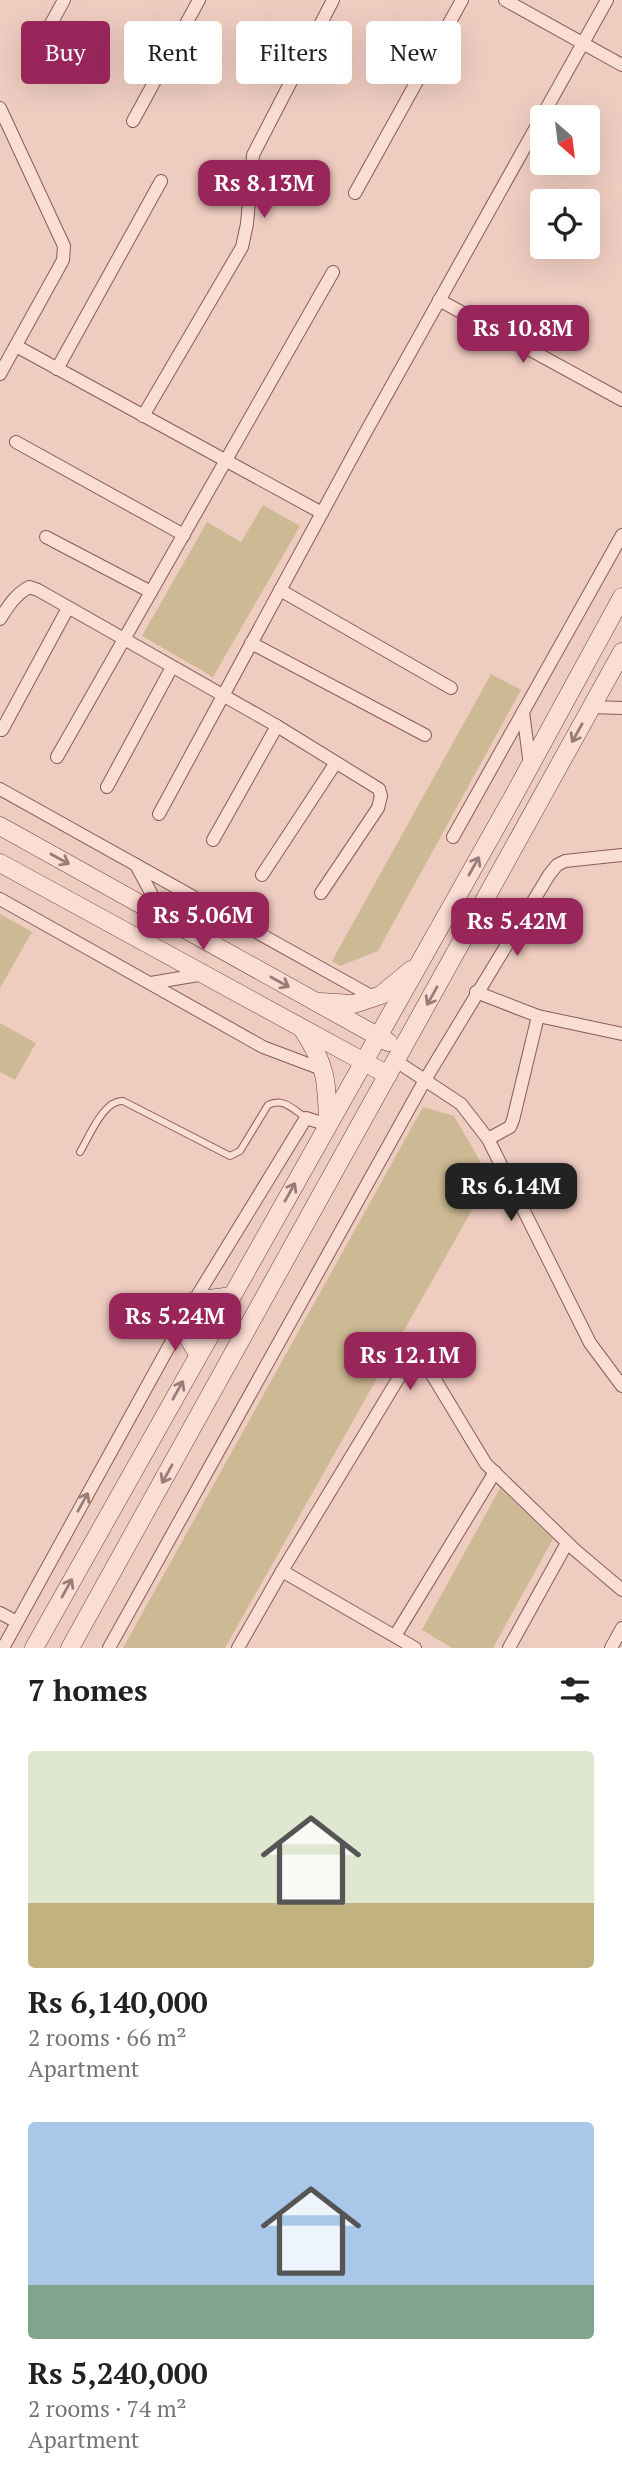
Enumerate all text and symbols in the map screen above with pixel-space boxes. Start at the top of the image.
chip: Buy [21,21,110,84]
chip: Rent [124,21,222,84]
chip: Filters [236,21,352,84]
chip: New [366,21,461,84]
north arrow [530,105,600,175]
map controls [530,105,600,259]
pin: Rs 8.13M [192,160,336,220]
text: Rs 8.13M [214,167,314,198]
button: locate [530,189,600,259]
pin: Rs 10.8M [451,306,595,365]
text: Rs 10.8M [473,312,573,343]
one-way arrow [570,722,584,742]
one-way arrow [49,852,69,866]
one-way arrow [467,856,481,876]
pin: Rs 5.06M [131,892,275,952]
pin: Rs 5.42M [445,898,589,958]
text: Rs 5.06M [153,899,253,930]
text: Rs 5.42M [467,905,567,936]
one-way arrow [269,975,290,989]
one-way arrow [424,985,438,1006]
pin: Rs 6.14M [439,1164,583,1223]
text: Rs 6.14M [461,1170,561,1201]
one-way arrow [284,1182,297,1203]
pin: Rs 5.24M [103,1294,247,1353]
text: Rs 5.24M [125,1300,225,1331]
pin: Rs 12.1M [338,1332,482,1392]
text: Rs 12.1M [360,1339,460,1370]
one-way arrow [172,1380,185,1401]
one-way arrow [160,1463,173,1484]
one-way arrow [76,1493,90,1513]
one-way arrow [60,1579,74,1599]
text: 7 homes [28,1670,147,1710]
icon: filters [556,1671,594,1709]
icon: home [248,1797,374,1923]
text: Rs 6,140,000 [28,1982,208,2022]
text: 2 rooms · 66 m² [28,2022,187,2053]
text: Apartment [28,2053,139,2084]
icon: home [248,2168,374,2294]
text: Rs 5,240,000 [28,2353,208,2393]
text: 2 rooms · 74 m² [28,2393,187,2424]
text: Apartment [28,2424,139,2455]

